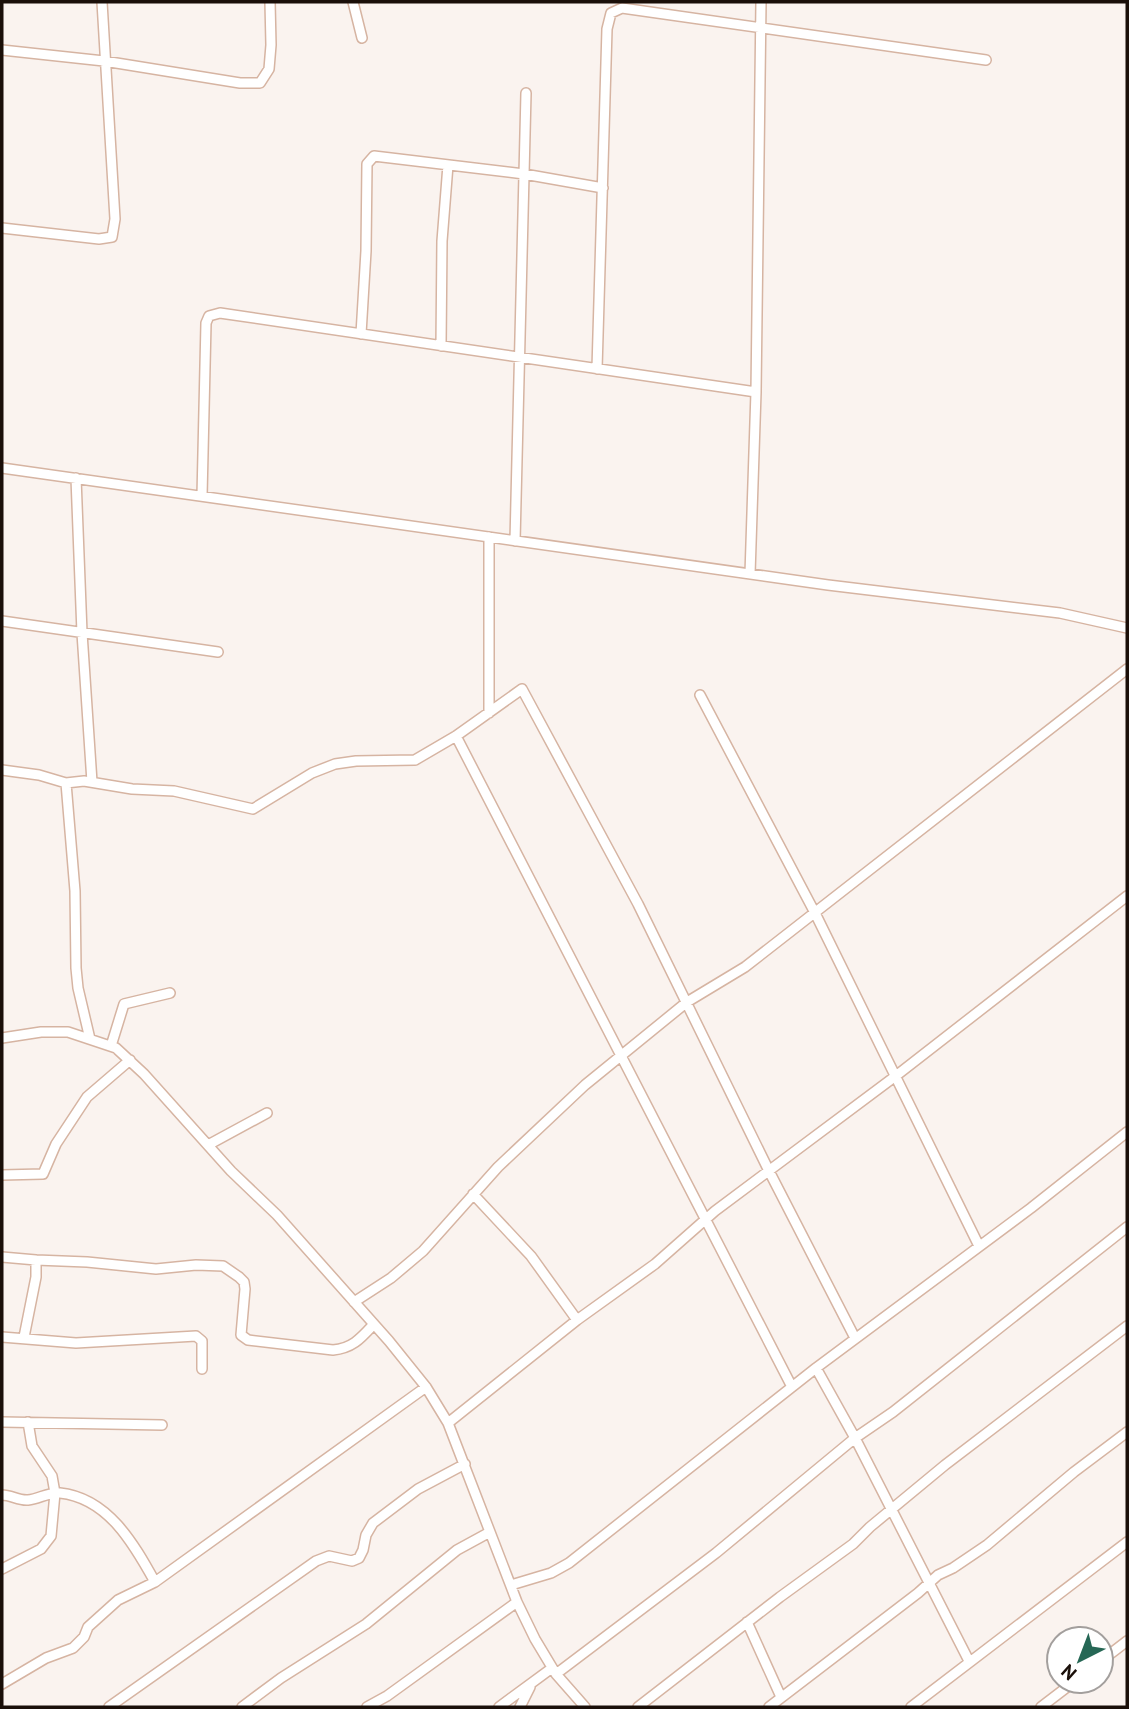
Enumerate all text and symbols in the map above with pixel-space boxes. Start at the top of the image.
north arrow [1045,1625,1115,1695]
text: N [1056,1660,1081,1686]

